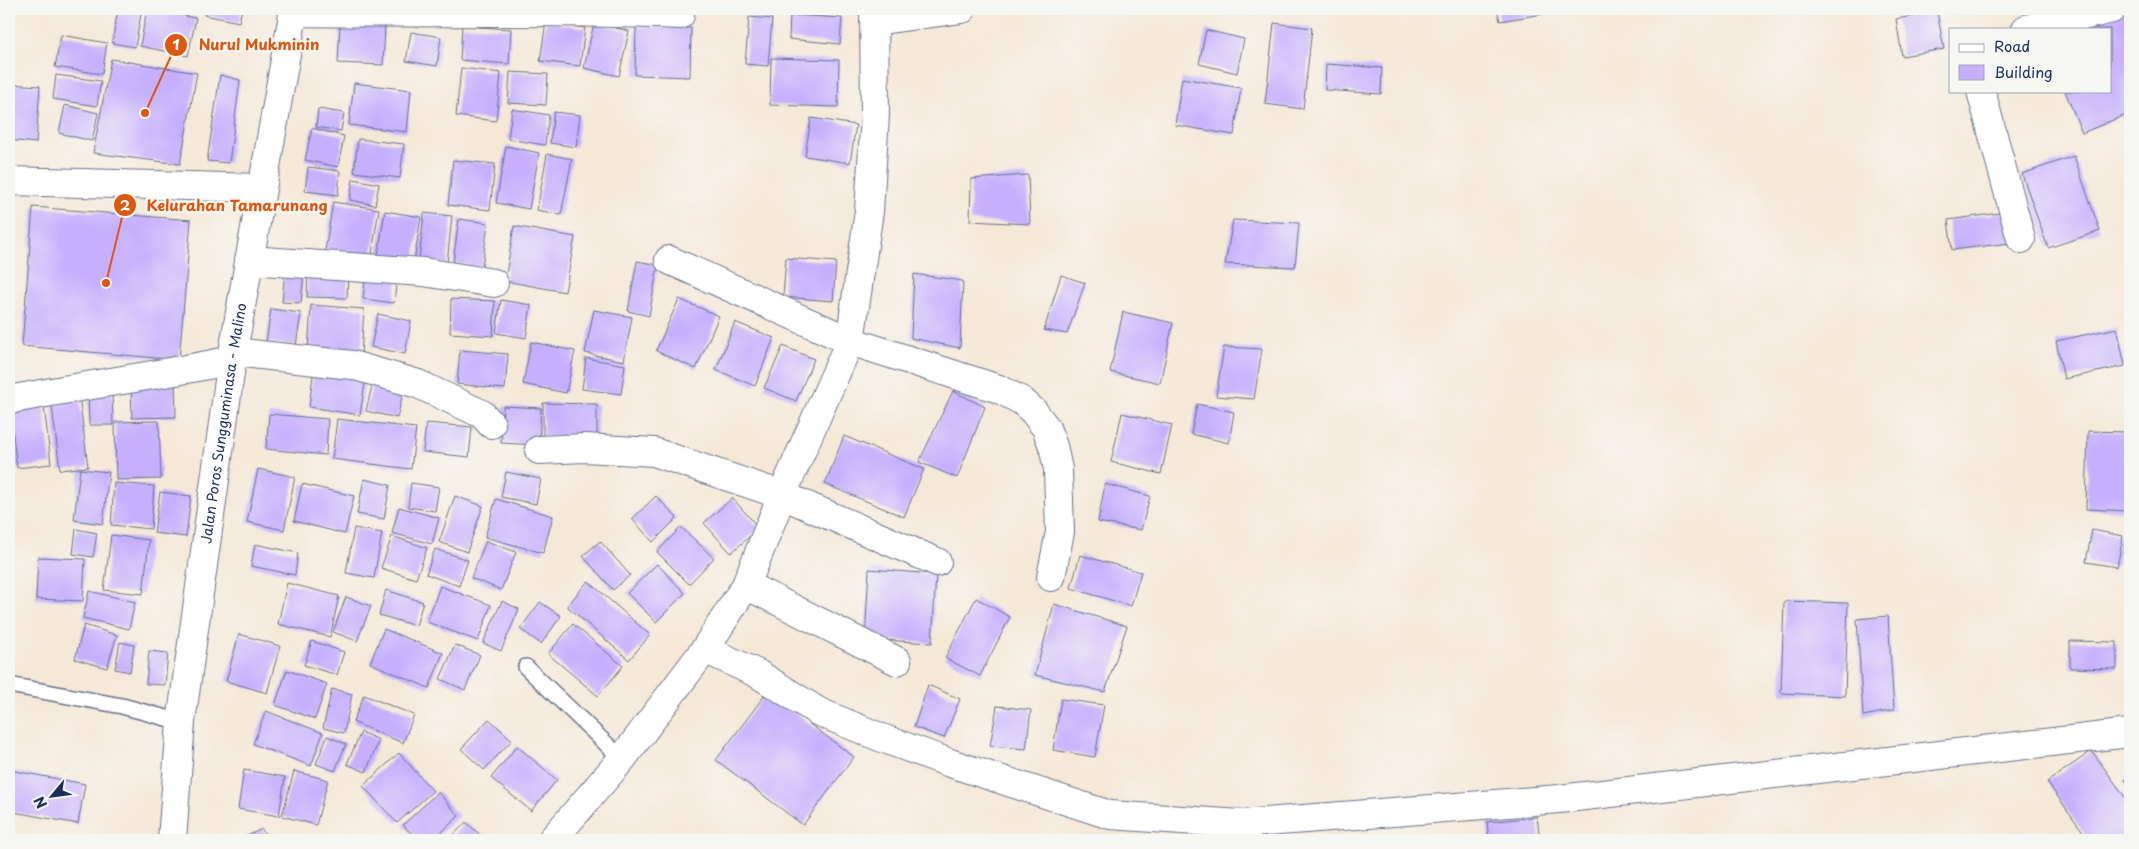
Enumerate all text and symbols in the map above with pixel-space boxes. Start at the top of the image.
legend [1949,28,2112,92]
callout: Nurul Mukminin [163,30,329,60]
text: 1 [172,32,180,55]
text: Nurul Mukminin [199,32,319,55]
text: Road [1994,34,2030,57]
text: Building [1994,60,2053,83]
callout: Kelurahan Tamarunang [112,190,337,220]
text: 2 [120,193,131,216]
text: Kelurahan Tamarunang [146,193,328,216]
street label: Jalan Poros Sungguminasa - Malino [195,301,252,545]
north arrow [28,772,78,822]
text: N [28,793,52,812]

